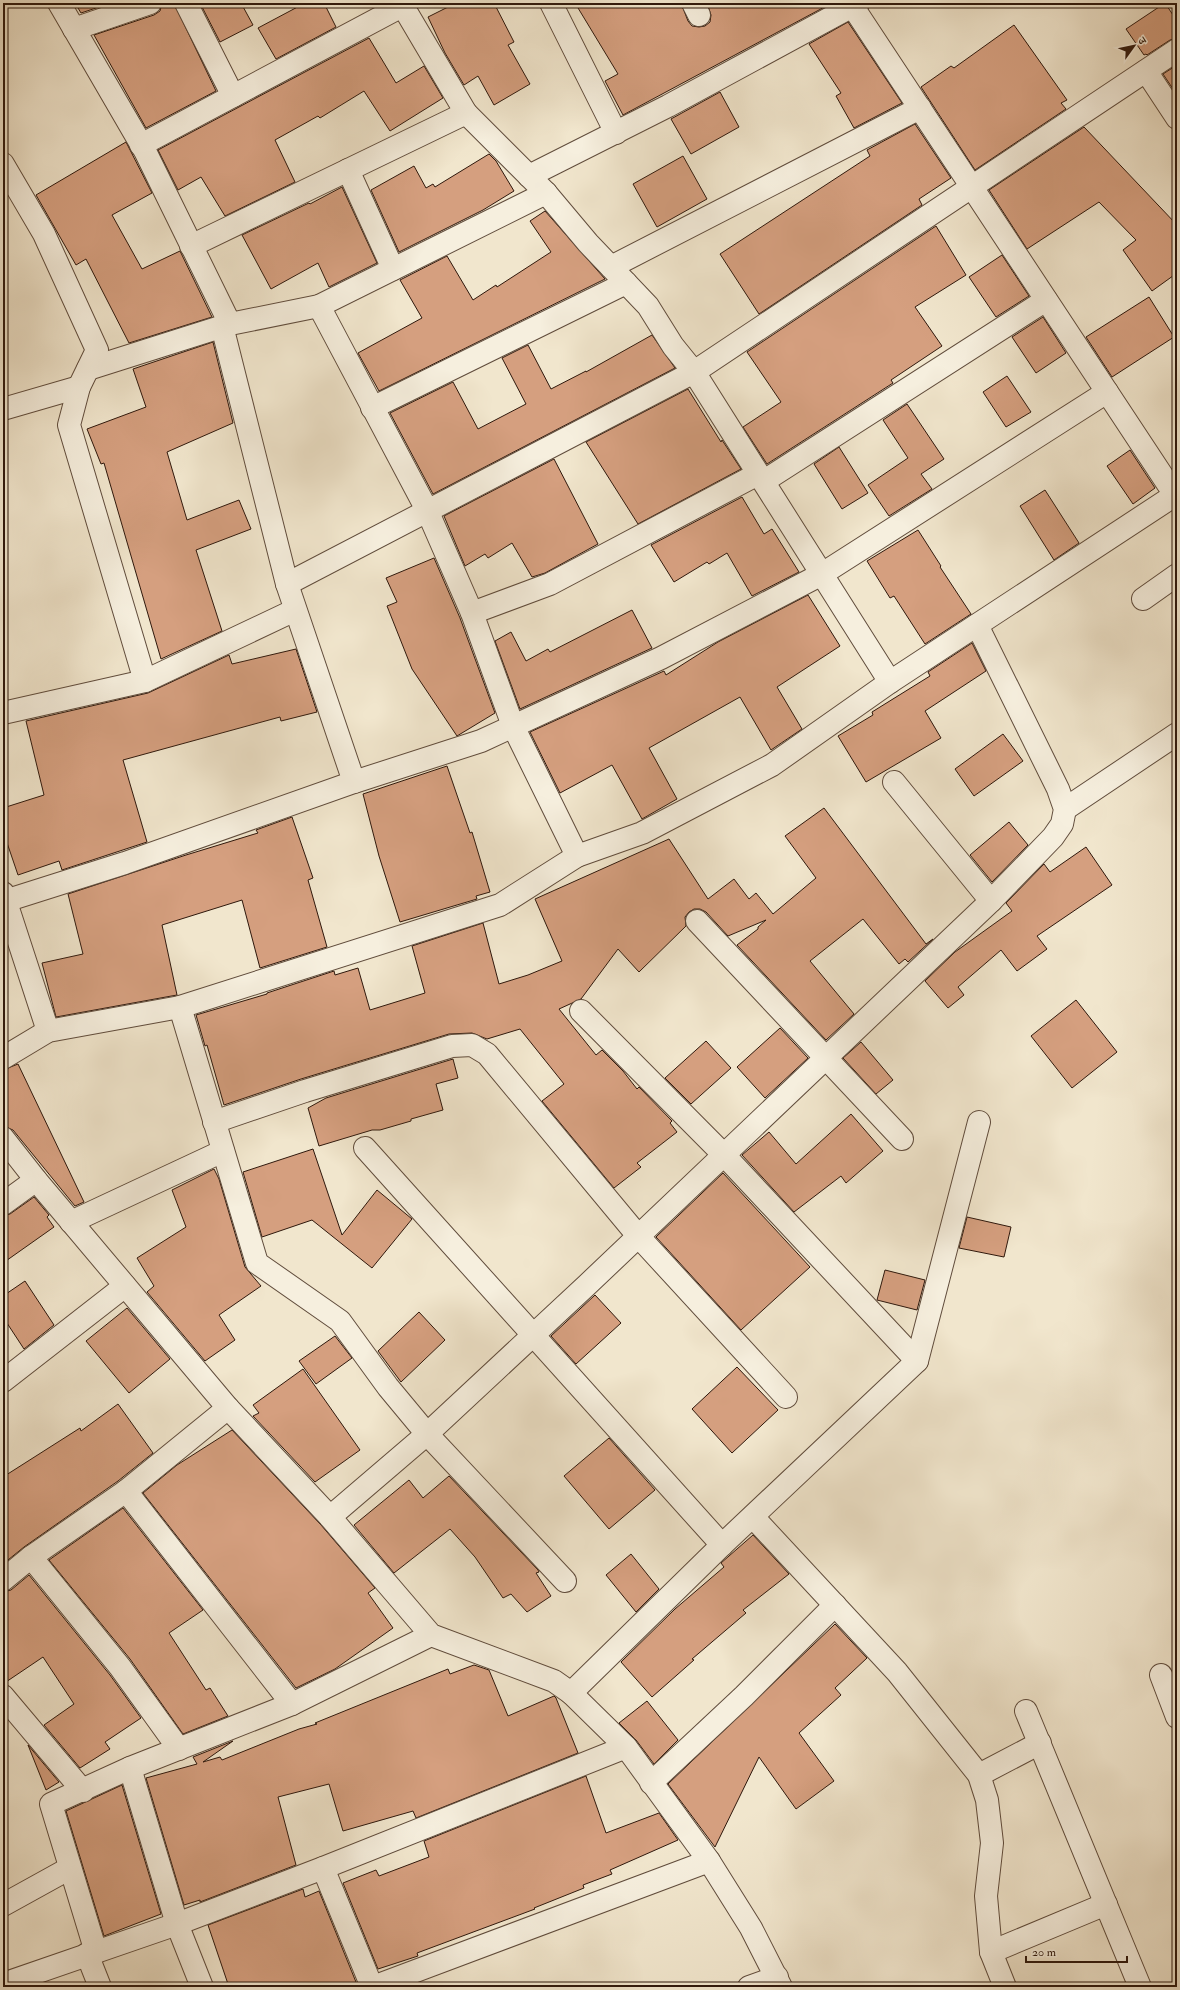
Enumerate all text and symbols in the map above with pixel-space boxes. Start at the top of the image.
north arrow [1114,26,1154,66]
text: उ [1134,34,1150,48]
scale bar [1026,1938,1127,1964]
text: 20 m [1032,1945,1057,1960]

